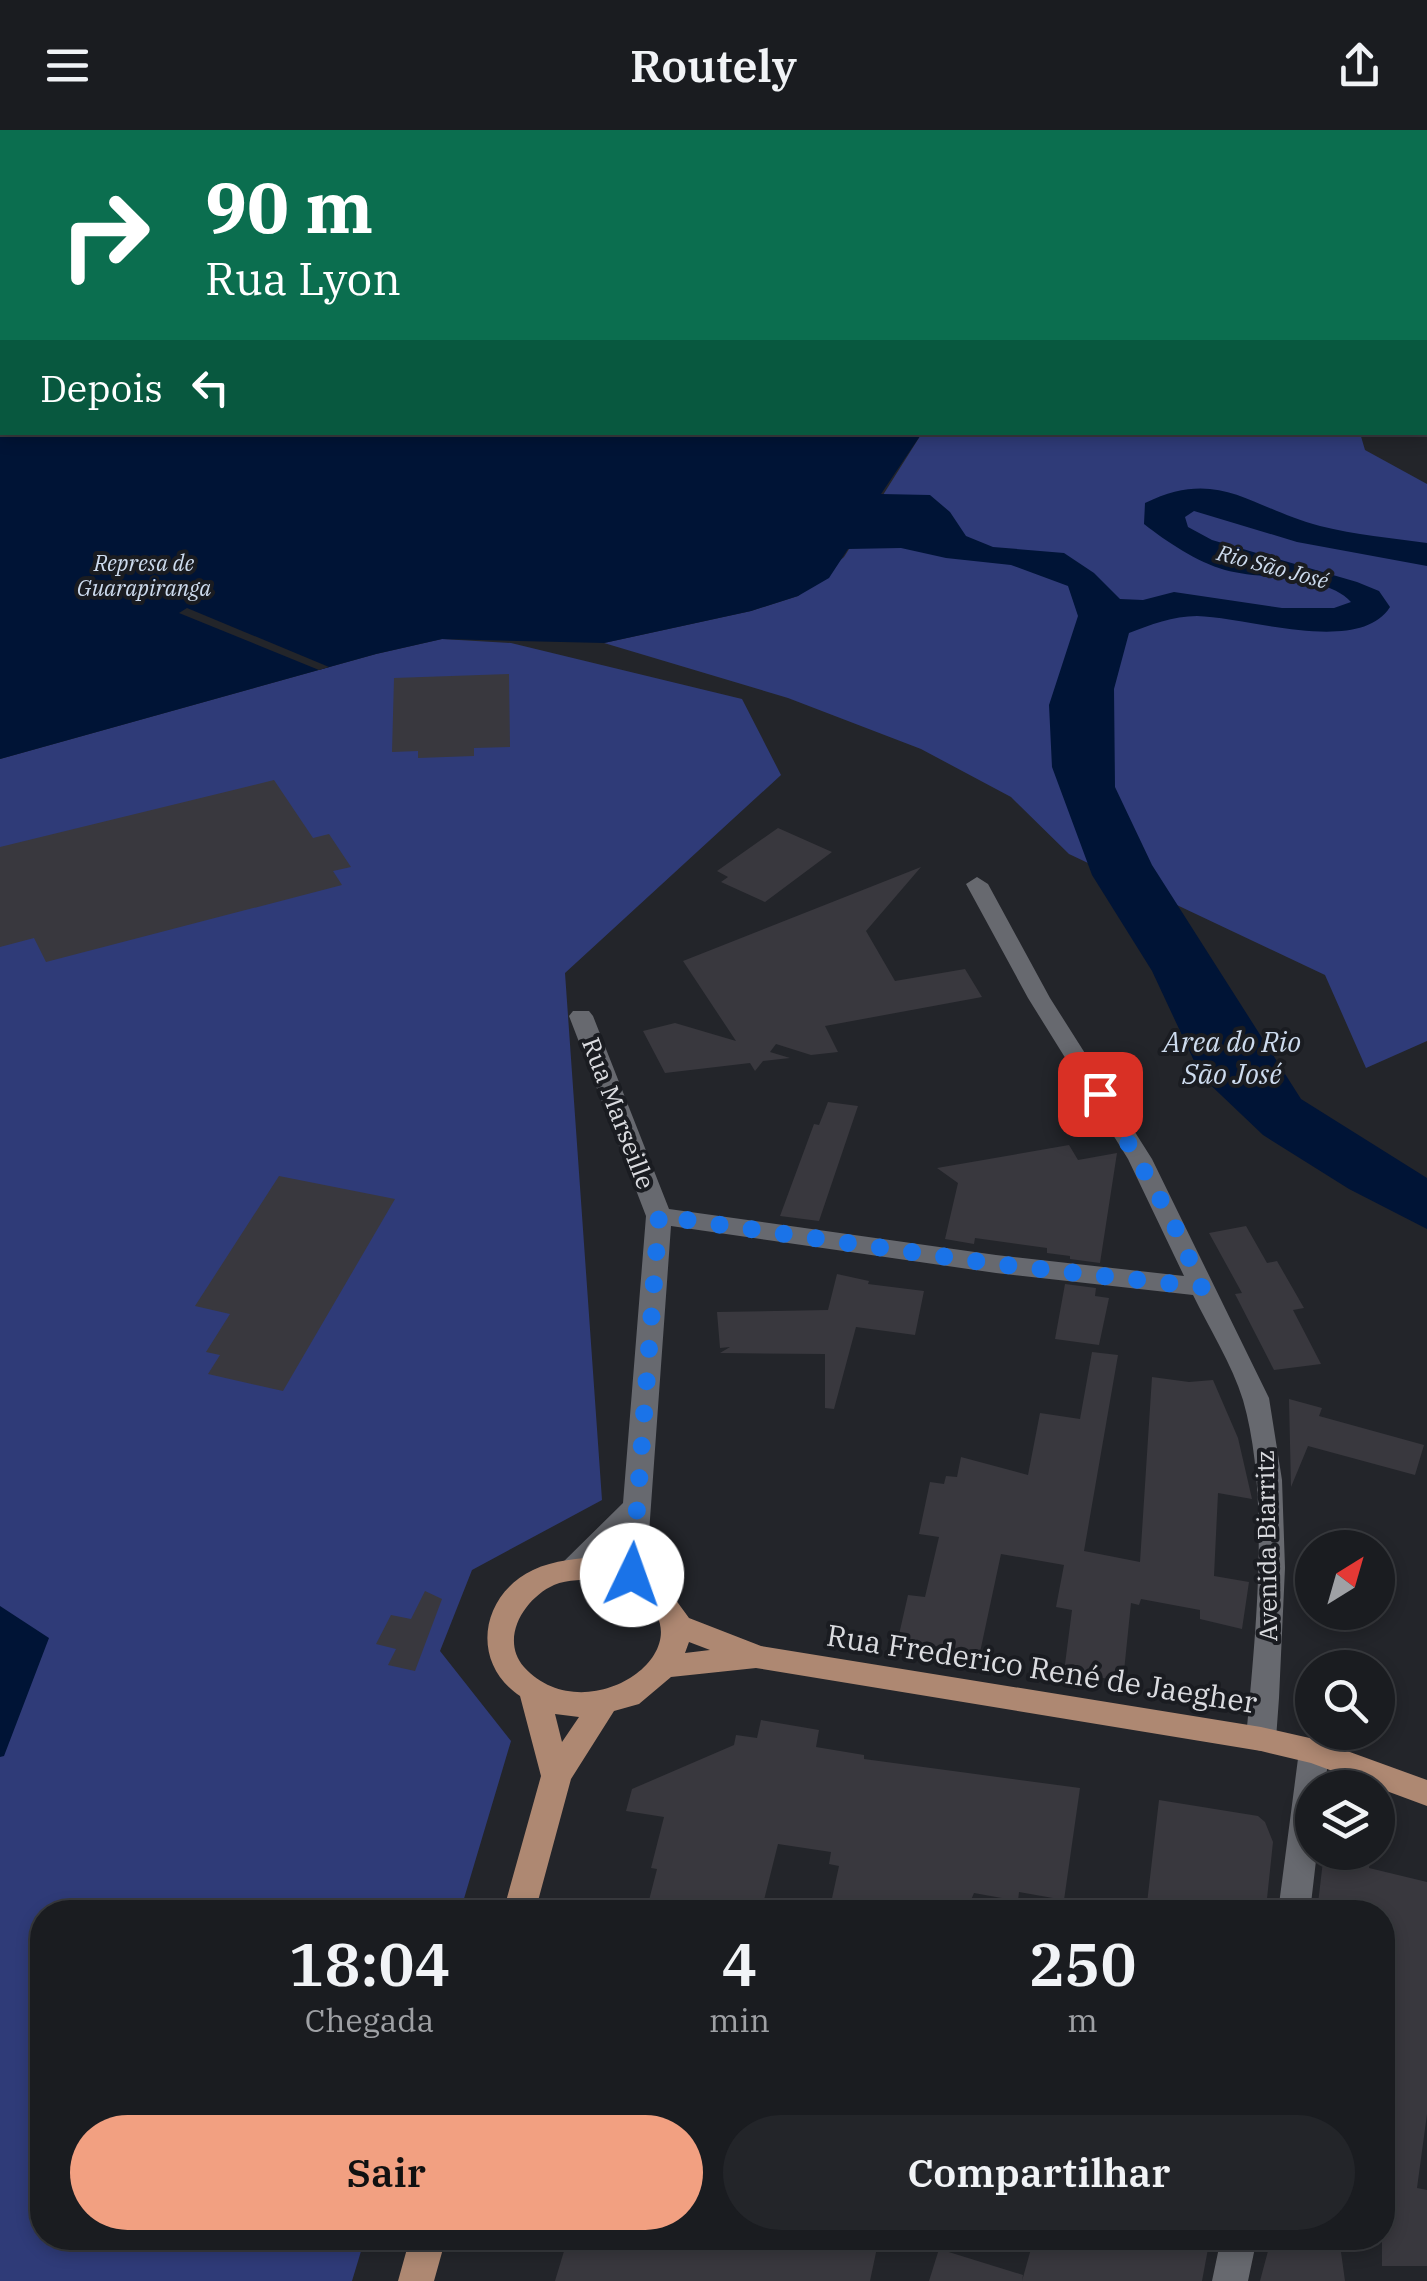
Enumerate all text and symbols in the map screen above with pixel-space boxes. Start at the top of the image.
text: Routely [630,36,797,94]
icon: menu [40,38,95,93]
icon: share [1332,38,1387,93]
text: 90 m [205,161,373,252]
icon: right [40,170,170,300]
text: Rua Lyon [205,249,401,307]
icon: left [183,360,238,415]
text: Depois [40,363,163,412]
water label: Rio São José [1213,537,1333,595]
water label: Represa de Guarapiranga [77,548,211,602]
water label: Area do Rio São José [1161,1023,1301,1092]
street label: Rua Marseille [575,1032,663,1194]
pin [1058,1052,1143,1137]
icon: arrive [1073,1067,1128,1122]
street label: Avenida Biarritz [1248,1450,1284,1642]
position arrow [580,1523,684,1627]
north arrow [1295,1530,1395,1630]
map controls [1295,1530,1395,1870]
street label: Rua Frederico René de Jaegher [824,1615,1260,1721]
button: search [1295,1650,1395,1750]
button: layers [1295,1770,1395,1870]
text: 18:04 [289,1924,450,2003]
text: 4 [721,1924,757,2003]
text: 250 [1028,1924,1136,2003]
text: Chegada [305,1999,434,2041]
text: min [709,1999,770,2041]
text: m [1067,1999,1098,2041]
button: Sair [70,2115,703,2230]
button: Compartilhar [723,2115,1355,2230]

